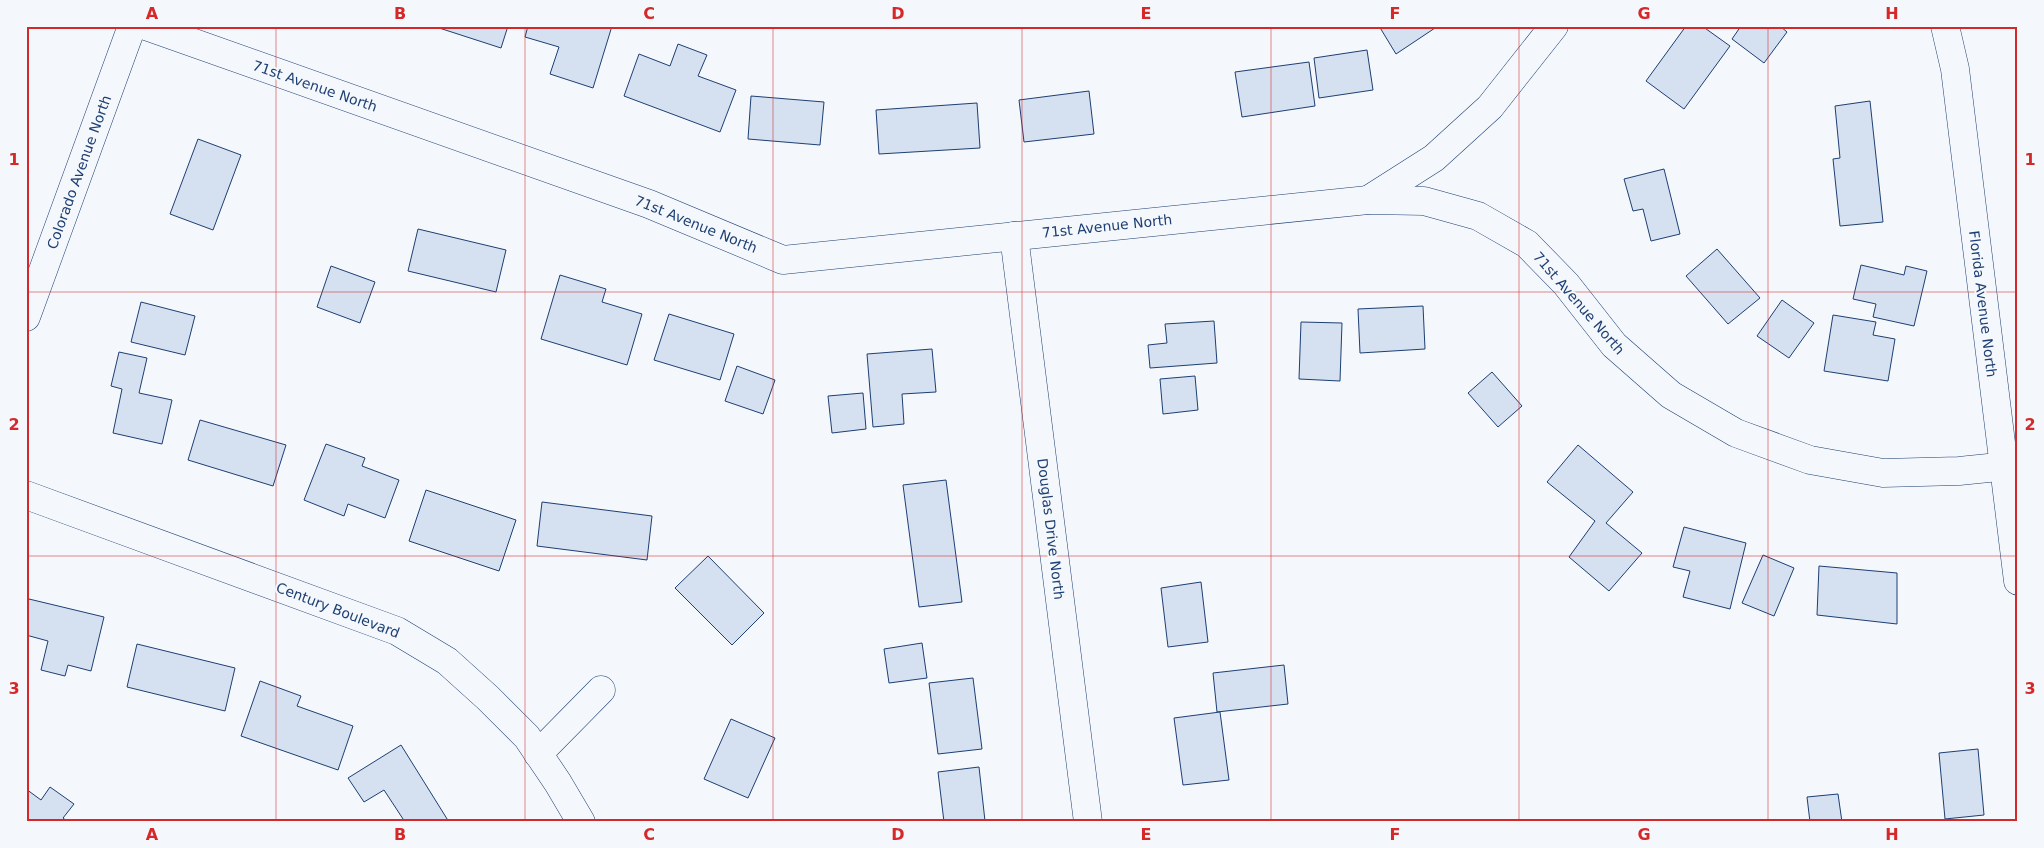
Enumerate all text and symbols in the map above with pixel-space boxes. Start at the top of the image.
text: A [146,4,159,23]
text: B [394,4,406,23]
text: C [643,4,655,23]
text: D [891,4,905,23]
text: E [1141,4,1151,23]
text: F [1390,4,1400,23]
text: G [1637,4,1651,23]
text: H [1885,4,1899,23]
street label: 71st Avenue North [251,57,379,115]
street label: Colorado Avenue North [44,93,114,251]
text: 1 [8,150,20,169]
text: 1 [2024,150,2036,169]
street label: 71st Avenue North [632,192,760,256]
street label: 71st Avenue North [1041,211,1173,241]
street label: Florida Avenue North [1966,230,2000,378]
street label: 71st Avenue North [1530,248,1628,358]
text: 2 [8,415,20,434]
text: 2 [2024,415,2036,434]
street label: Douglas Drive North [1034,457,1068,601]
street label: Century Boulevard [274,579,402,641]
text: 3 [8,679,20,698]
text: 3 [2024,679,2036,698]
text: A [146,825,159,844]
text: B [394,825,406,844]
text: C [643,825,655,844]
text: D [891,825,905,844]
text: E [1141,825,1151,844]
text: F [1390,825,1400,844]
text: G [1637,825,1651,844]
text: H [1885,825,1899,844]

